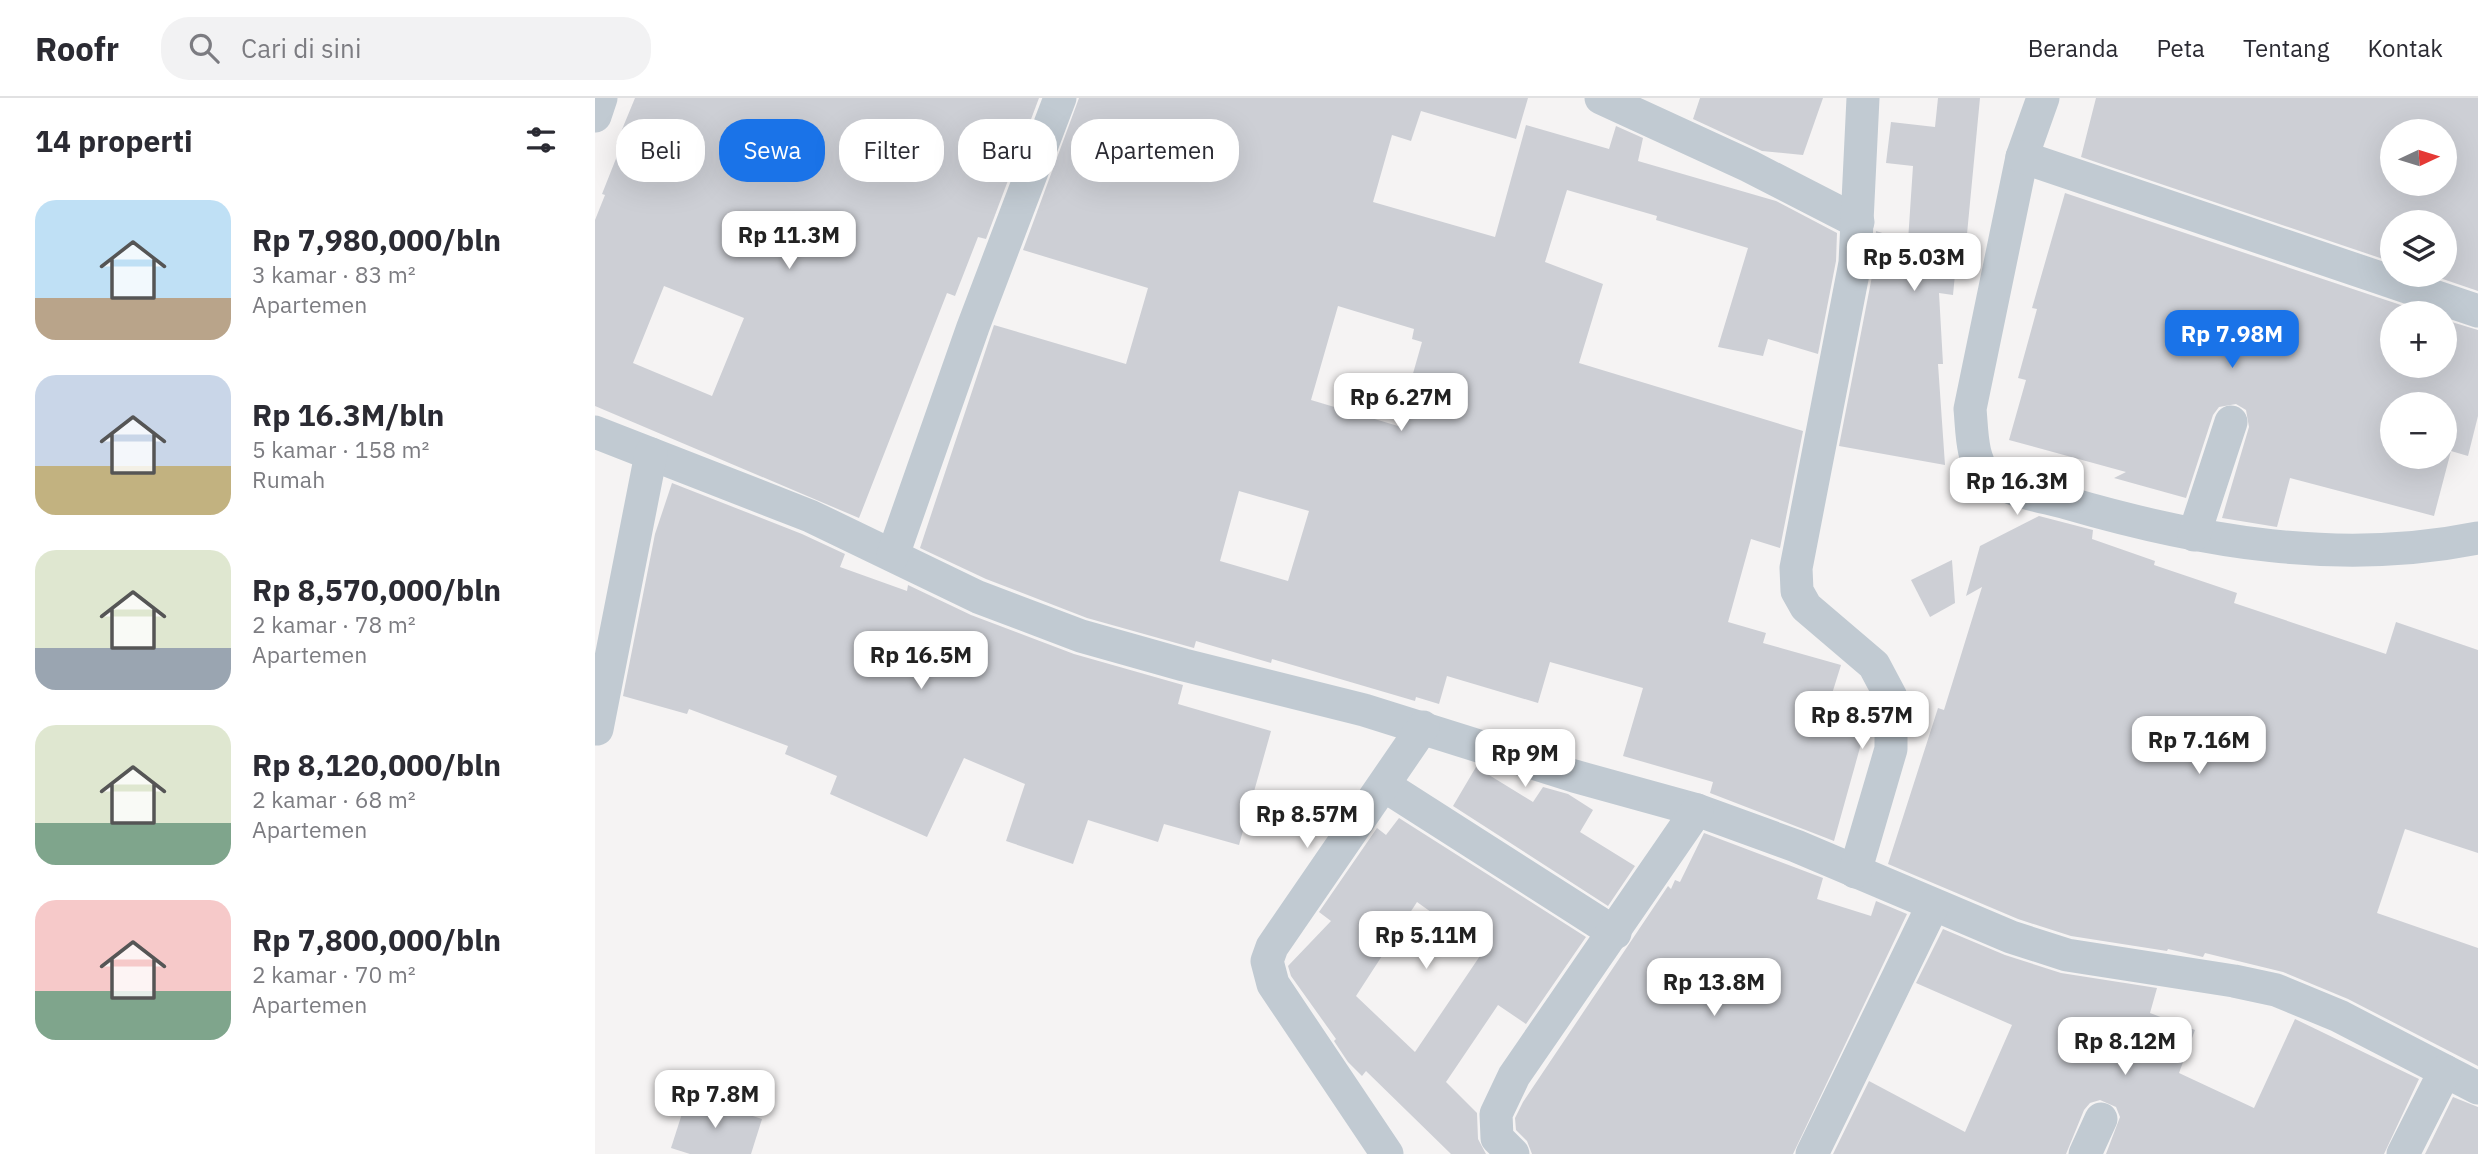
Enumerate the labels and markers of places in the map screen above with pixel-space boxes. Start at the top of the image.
pin: Rp 11.3M [717,212,861,271]
pin: Rp 5.03M [1842,234,1986,293]
pin: Rp 7.98M [2160,310,2304,370]
pin: Rp 6.27M [1329,374,1473,433]
pin: Rp 16.3M [1945,458,2089,517]
pin: Rp 16.5M [849,632,993,691]
pin: Rp 8.57M [1790,692,1934,751]
pin: Rp 7.16M [2127,716,2271,776]
pin: Rp 9M [1476,730,1574,789]
pin: Rp 8.57M [1235,790,1379,850]
pin: Rp 5.11M [1354,912,1498,971]
pin: Rp 13.8M [1642,958,1786,1018]
pin: Rp 8.12M [2053,1018,2197,1077]
pin: Rp 7.8M [650,1070,780,1130]

